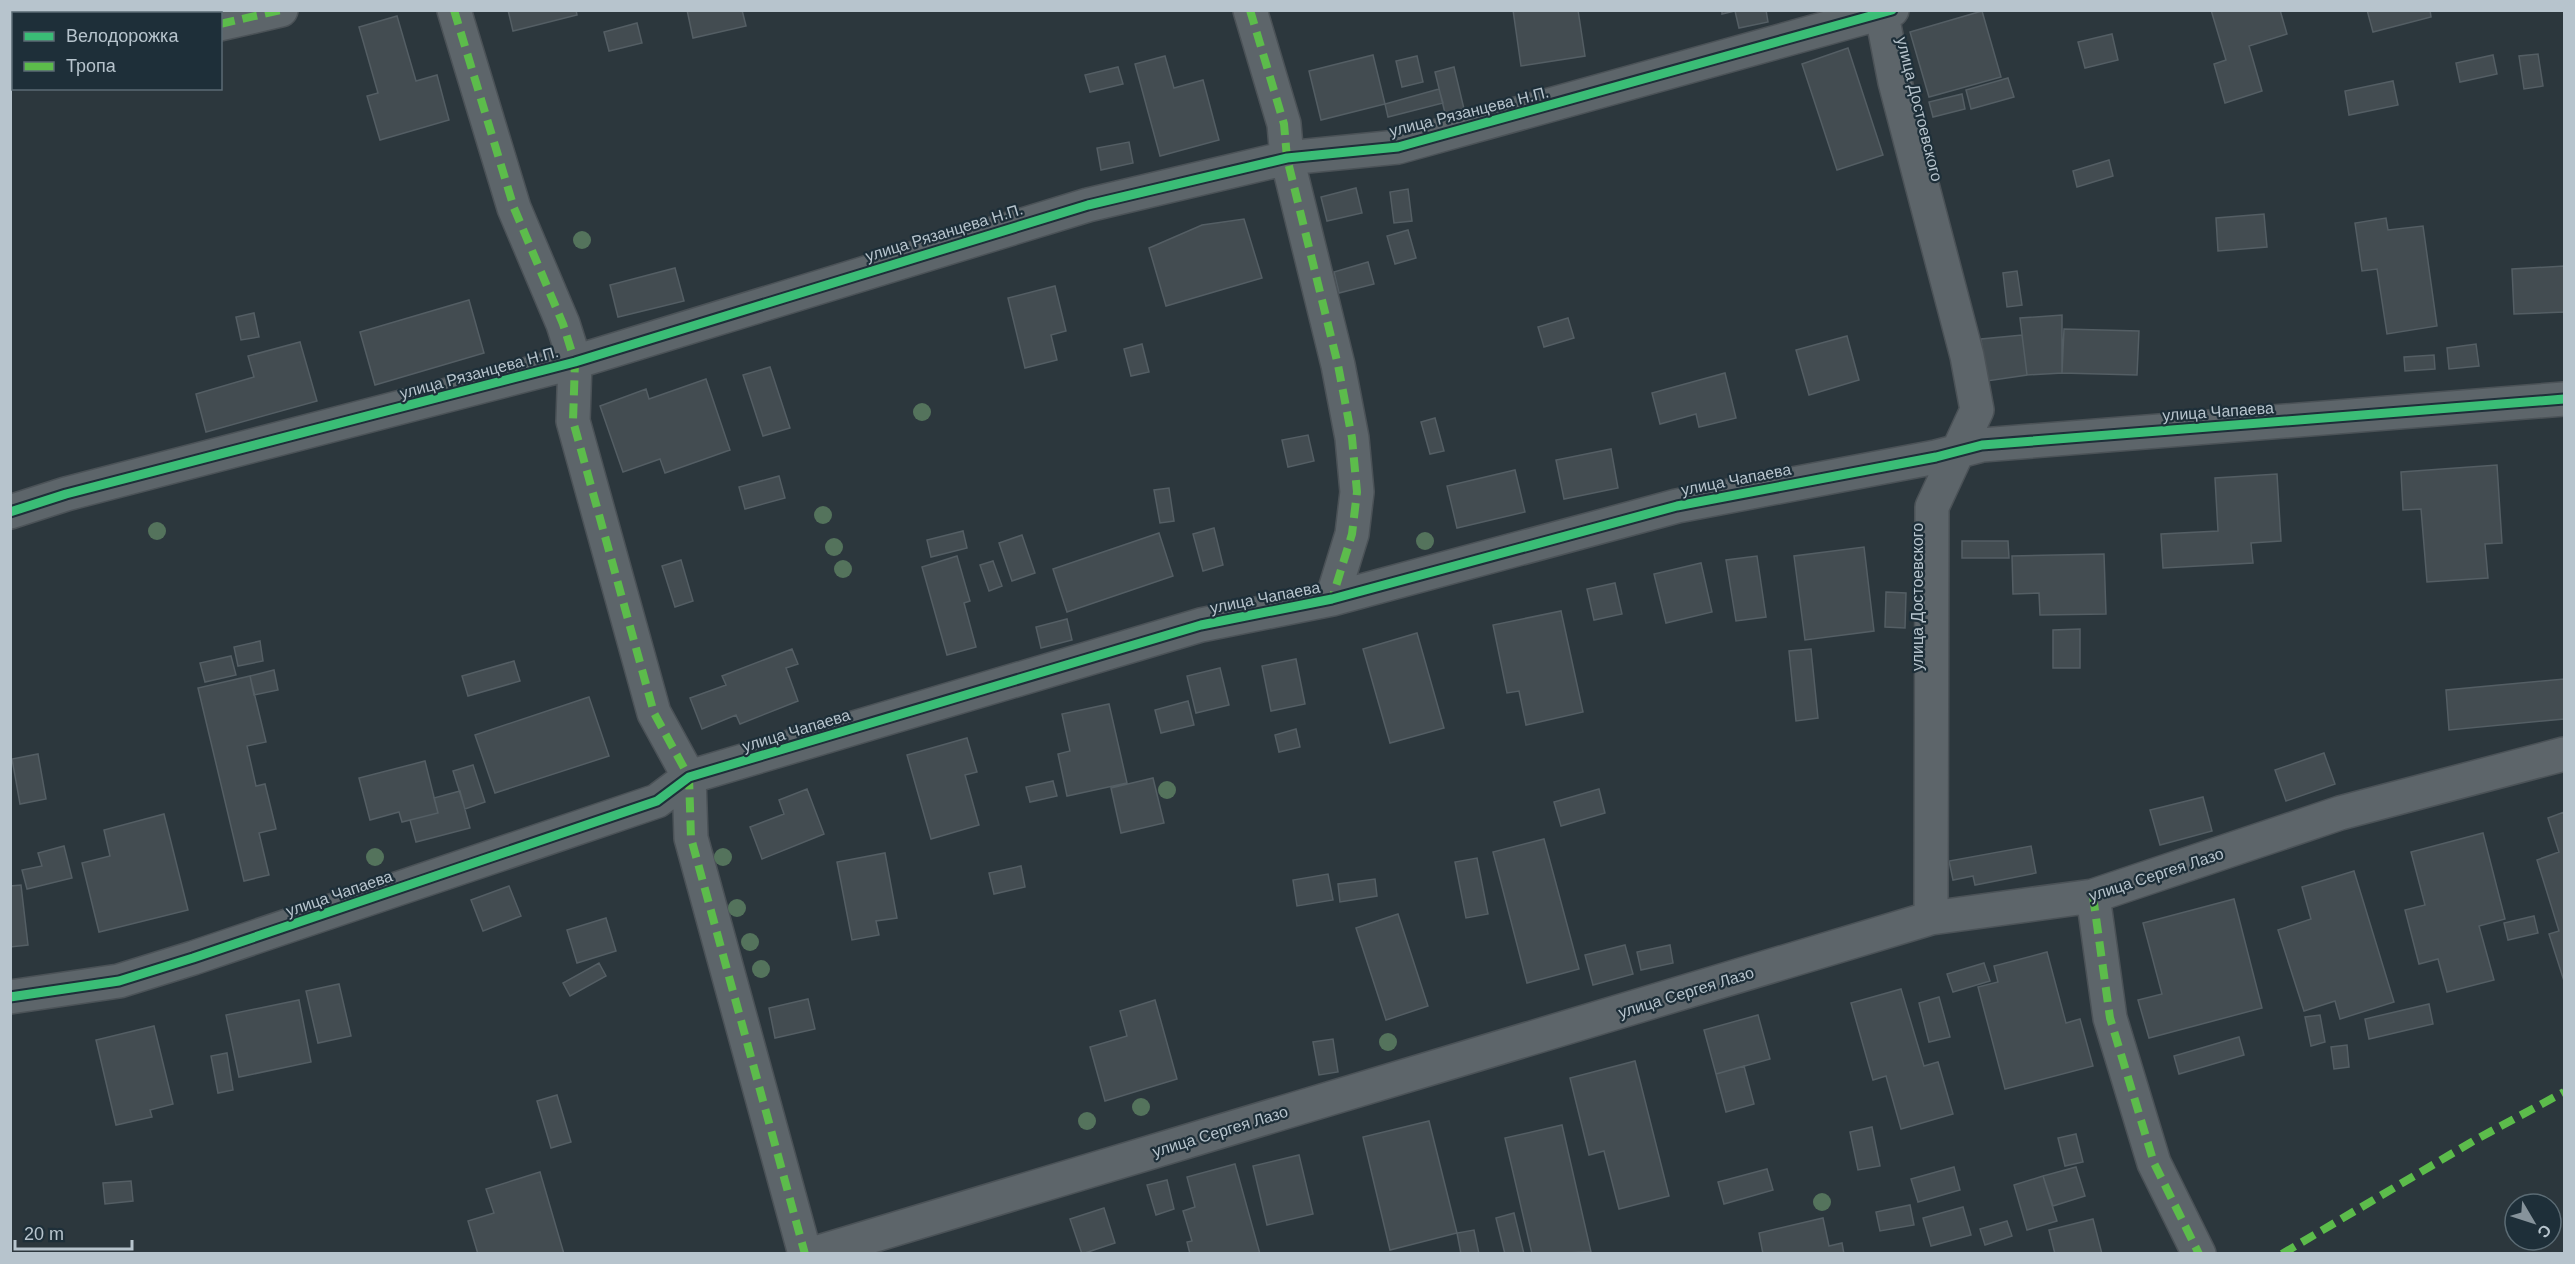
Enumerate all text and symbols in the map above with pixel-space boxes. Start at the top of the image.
legend [12,12,222,90]
text: Велодорожка [66,26,179,46]
street label: улица Достоевского [1893,35,1946,183]
text: Тропа [66,56,117,76]
street label: улица Рязанцева Н.П. [1388,83,1551,140]
street label: улица Рязанцева Н.П. [863,200,1025,265]
street label: улица Рязанцева Н.П. [398,343,560,402]
street label: улица Чапаева [2162,399,2274,424]
street label: улица Чапаева [1680,460,1793,498]
street label: улица Достоевского [1909,523,1926,671]
street label: улица Чапаева [1209,578,1322,616]
street label: улица Чапаева [740,706,852,755]
street label: улица Сергея Лазо [2087,845,2226,904]
street label: улица Чапаева [284,867,395,920]
street label: улица Сергея Лазо [1616,964,1756,1021]
street label: улица Сергея Лазо [1150,1103,1290,1160]
north arrow [2503,1192,2563,1252]
scale bar [15,1213,132,1251]
text: С [2534,1221,2555,1241]
text: 20 m [24,1224,64,1244]

